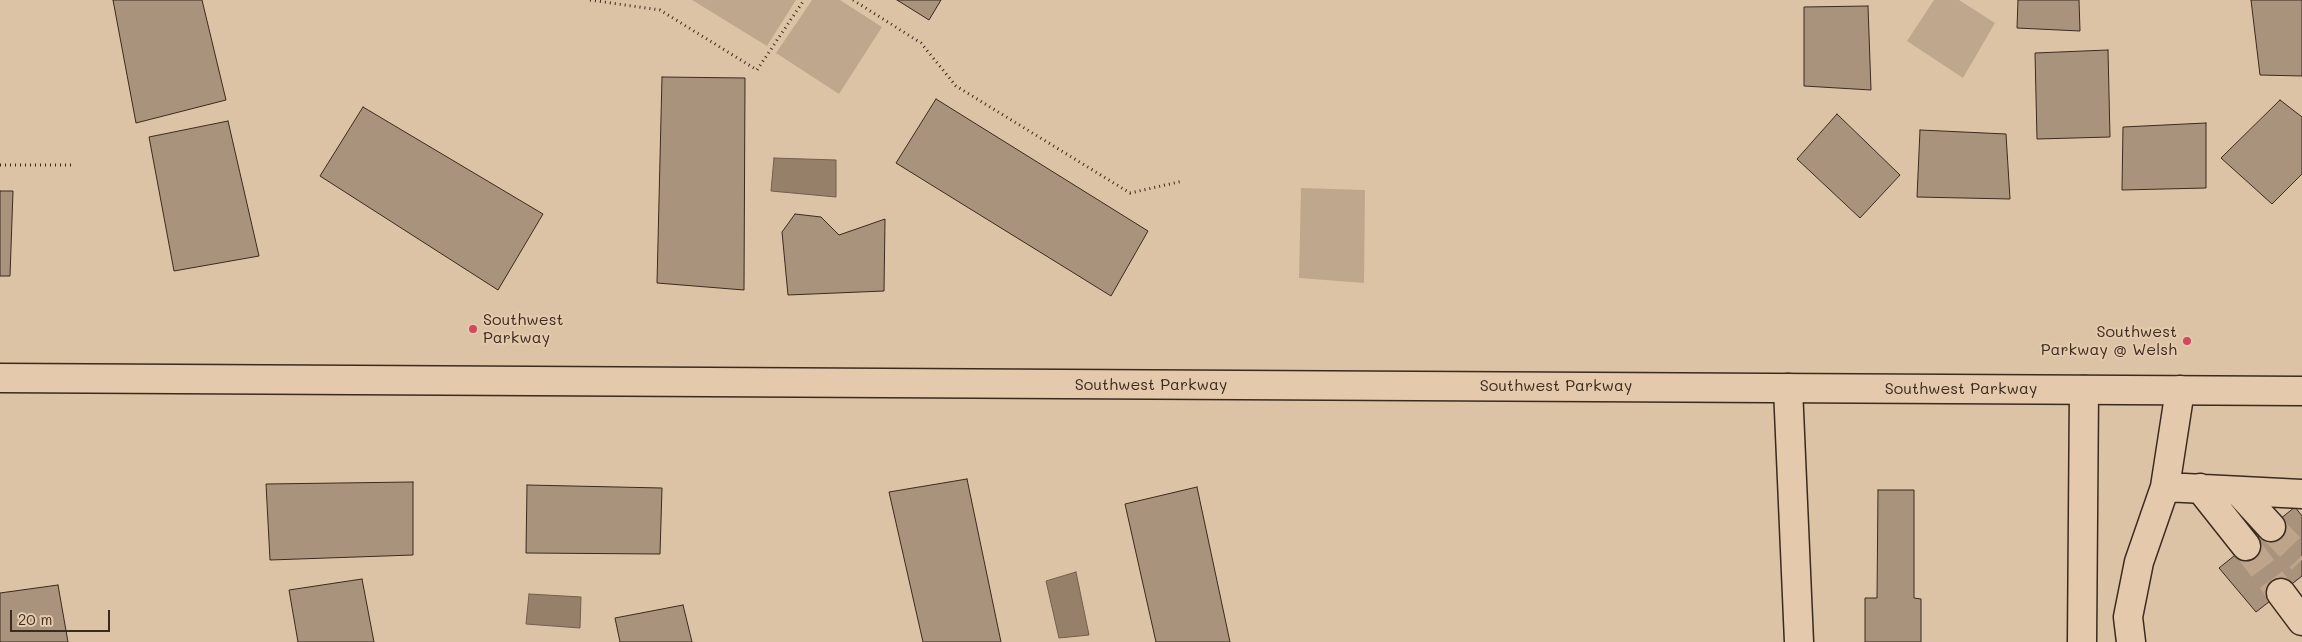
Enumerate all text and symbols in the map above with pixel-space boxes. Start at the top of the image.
place label: Southwest Parkway [483,310,563,348]
place label: Southwest Parkway @ Welsh [2041,322,2177,360]
marker: Southwest Parkway [467,323,479,335]
marker: Southwest Parkway @ Welsh [2181,335,2193,347]
street label: Southwest Parkway [1075,375,1227,395]
street label: Southwest Parkway [1480,376,1632,396]
street label: Southwest Parkway [1885,379,2037,399]
scale bar [12,600,112,632]
text: 20 m [18,609,52,629]

